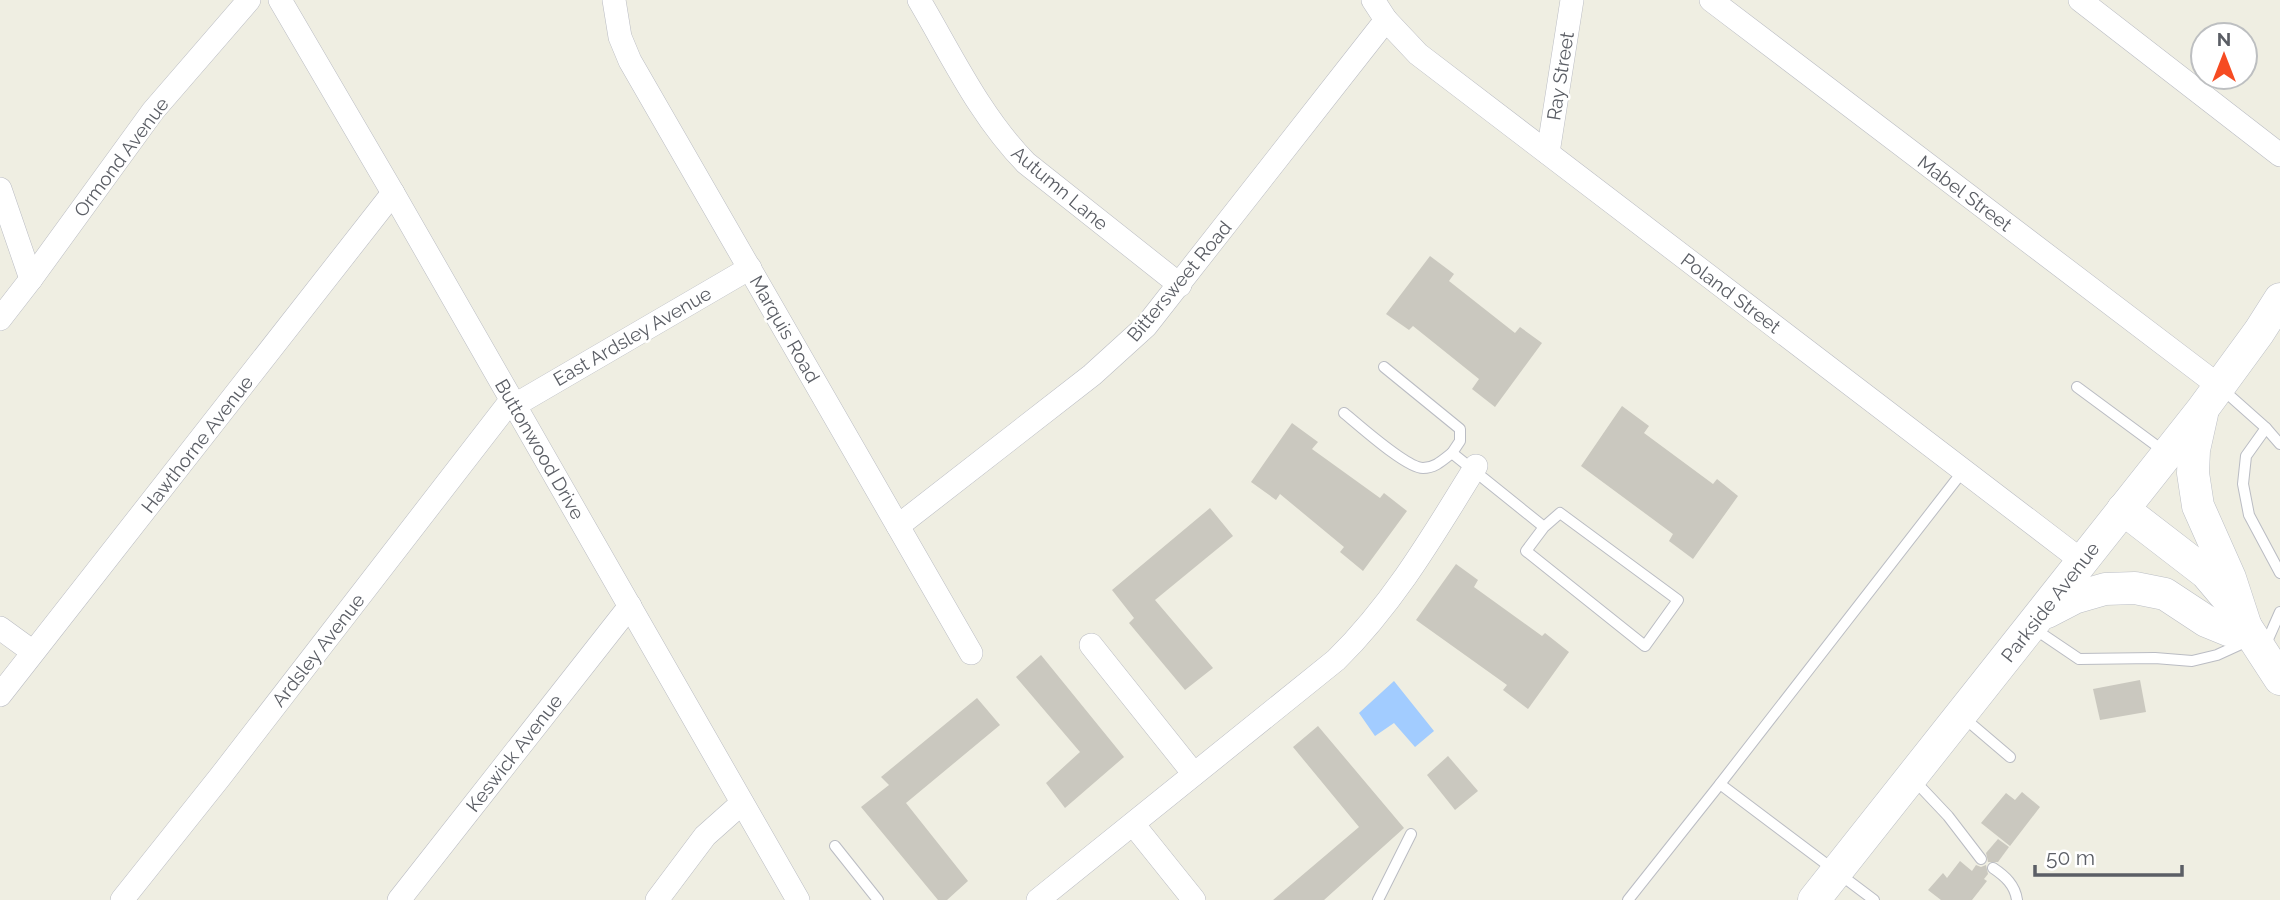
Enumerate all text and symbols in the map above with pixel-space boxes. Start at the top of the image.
north arrow [2189,21,2259,91]
text: N [2217,28,2231,50]
street label: Ray Street [1542,29,1578,122]
street label: Ormond Avenue [69,93,173,221]
street label: Autumn Lane [1007,141,1113,235]
street label: Mabel Street [1914,151,2017,236]
street label: Bittersweet Road [1122,216,1236,346]
street label: Poland Street [1677,248,1786,338]
street label: Marquis Road [745,272,825,386]
street label: East Ardsley Avenue [549,282,715,390]
street label: Hawthorne Avenue [137,371,257,517]
street label: Buttonwood Drive [491,375,589,523]
street label: Parkside Avenue [1996,538,2104,666]
street label: Ardsley Avenue [267,589,369,711]
street label: Keswick Avenue [461,690,567,816]
scale bar [2035,834,2182,878]
text: 50 m [2046,845,2095,870]

